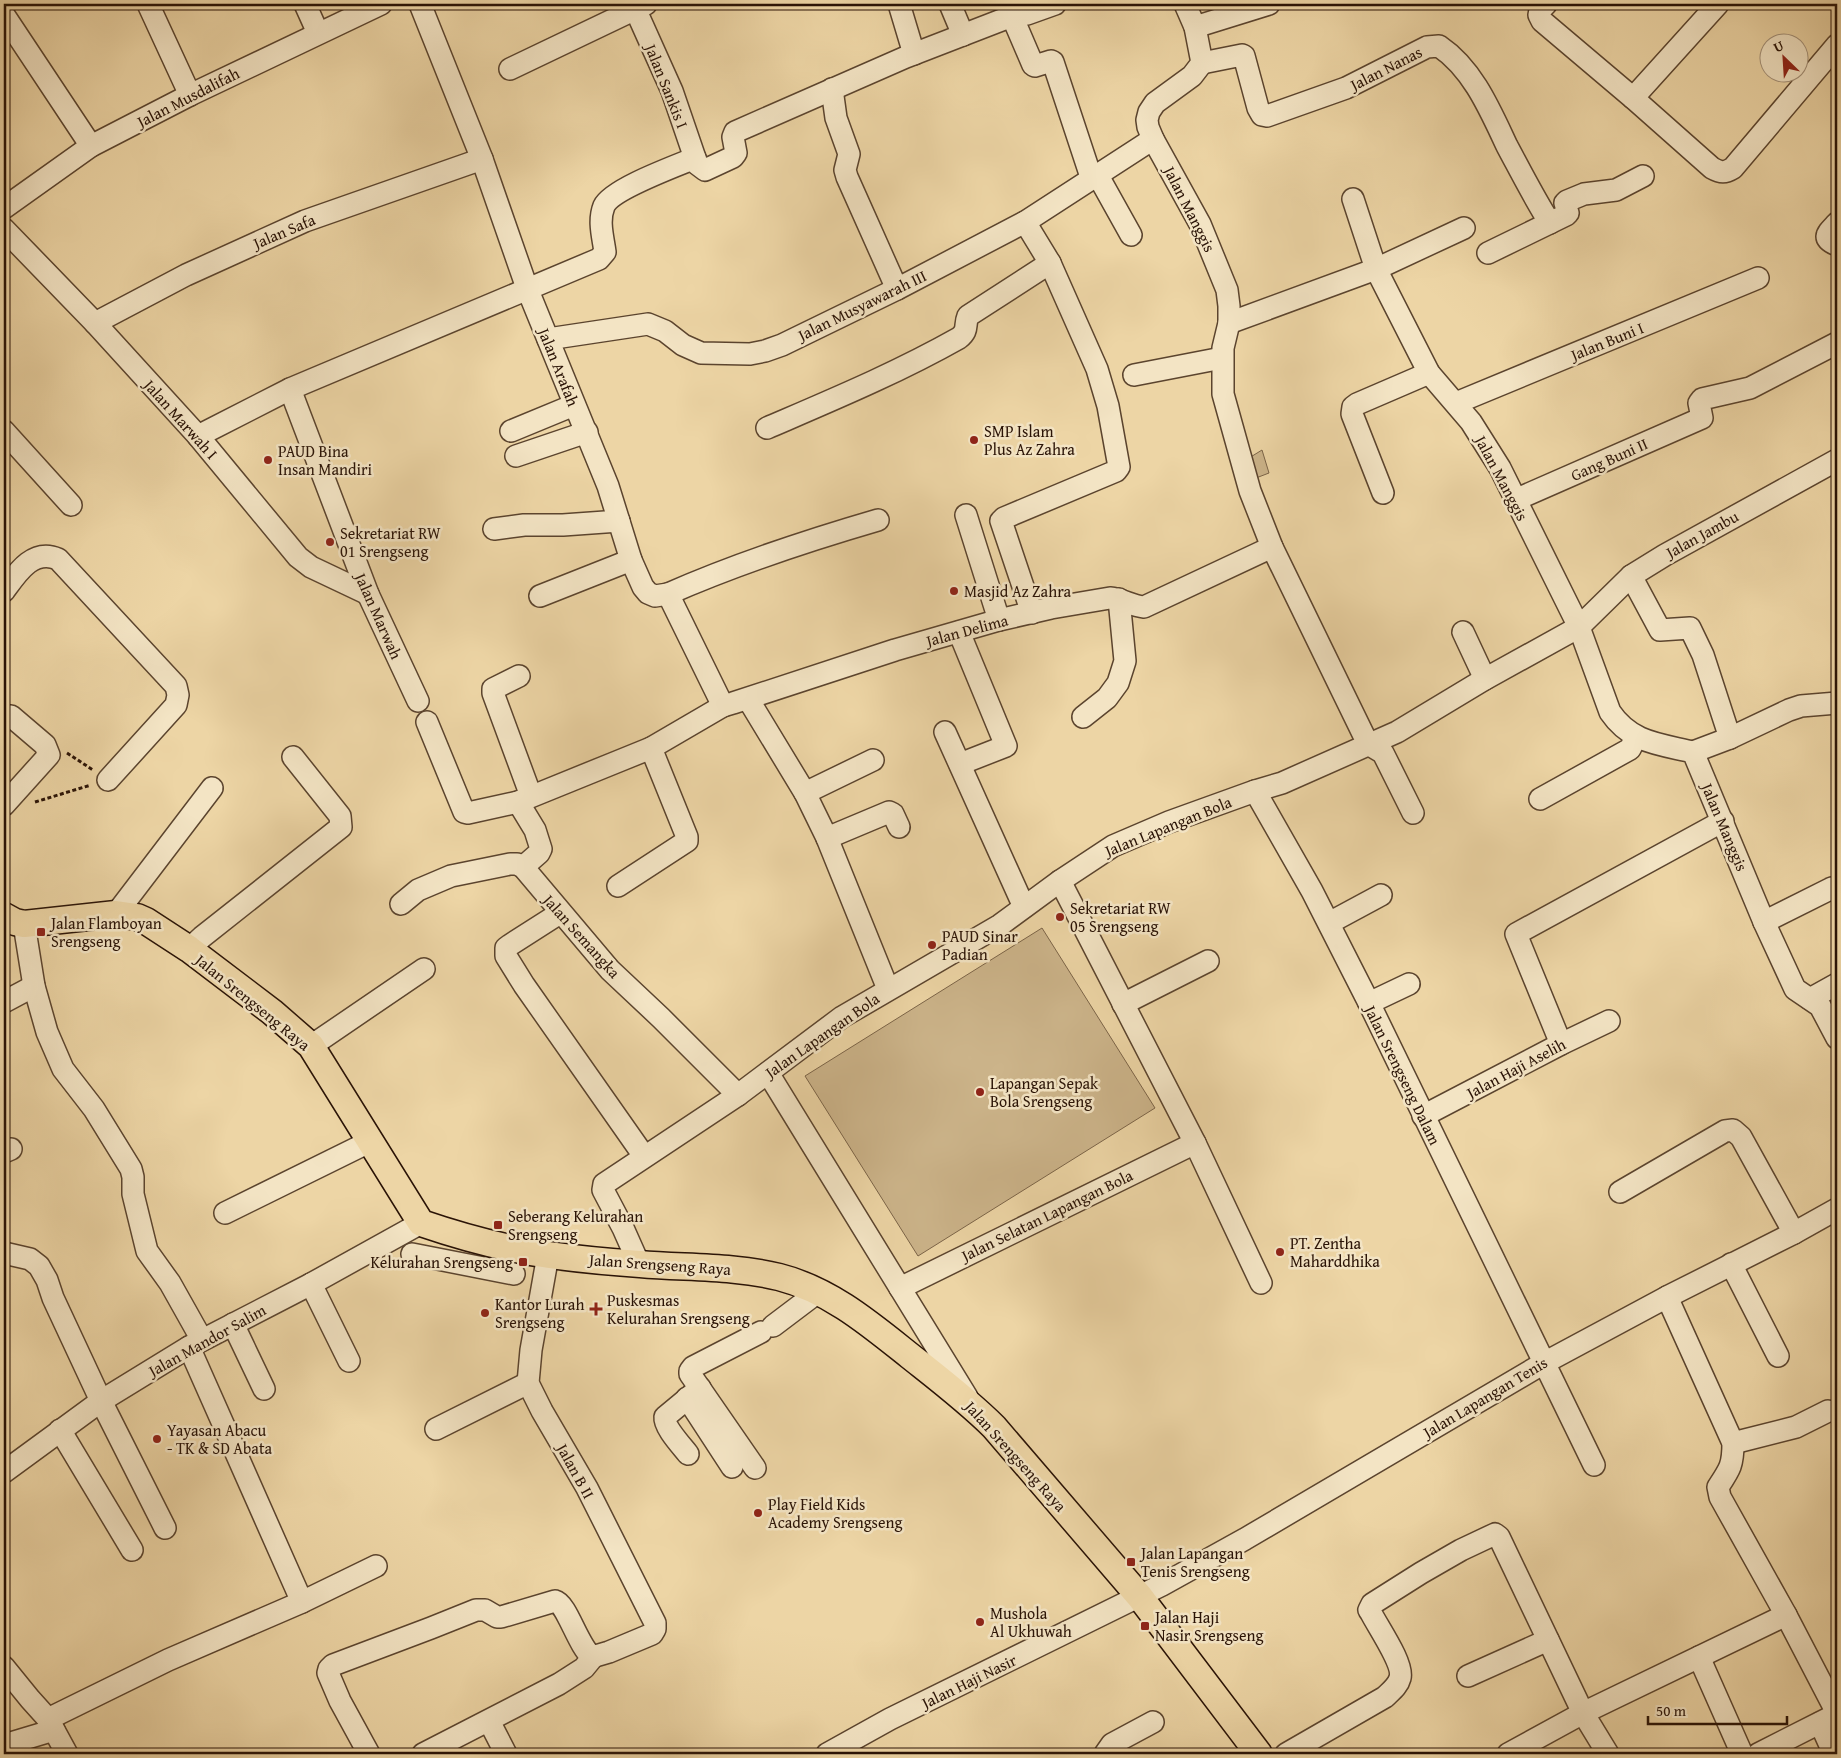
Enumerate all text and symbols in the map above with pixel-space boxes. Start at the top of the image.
north arrow [1758,32,1808,82]
text: U [1770,35,1788,57]
street label: Jalan Sankis I [638,38,695,132]
street label: Jalan Nanas [1344,40,1426,97]
street label: Jalan Musdalifah [131,61,243,134]
street label: Jalan Manggis [1157,160,1222,256]
street label: Jalan Safa [247,207,319,256]
street label: Jalan Musyawarah III [792,263,930,347]
street label: Jalan Buni I [1565,315,1647,367]
street label: Jalan Arafah [532,322,586,410]
street label: Jalan Marwah I [137,372,224,464]
place label: SMP Islam Plus Az Zahra [984,419,1075,461]
street label: Jalan Manggis [1468,429,1535,525]
street label: Gang Buni II [1567,431,1651,487]
marker: SMP Islam Plus Az Zahra [968,434,980,446]
place label: PAUD Bina Insan Mandiri [278,439,373,481]
marker: PAUD Bina Insan Mandiri [262,454,274,466]
street label: Jalan Jambu [1660,504,1743,565]
place label: Sekretariat RW 01 Srengseng [340,521,441,563]
marker: Sekretariat RW 01 Srengseng [324,536,336,548]
street label: Jalan Marwah [348,567,409,663]
place label: Masjid Az Zahra [964,579,1072,603]
marker: Masjid Az Zahra [948,585,960,597]
street label: Jalan Delima [921,607,1011,653]
street label: Jalan Manggis [1695,777,1754,875]
street label: Jalan Lapangan Bola [1099,789,1235,863]
street label: Jalan Semangka [536,887,627,984]
place label: Sekretariat RW 05 Srengseng [1070,896,1171,938]
place label: Jalan Flamboyan Srengseng [49,911,162,953]
marker: Sekretariat RW 05 Srengseng [1054,911,1066,923]
place label: PAUD Sinar Padian [942,924,1018,966]
marker: Jalan Flamboyan Srengseng [35,926,47,938]
marker: PAUD Sinar Padian [926,939,938,951]
street label: Jalan Srengseng Raya [189,947,316,1056]
street label: Jalan Lapangan Bola [758,986,885,1085]
street label: Jalan Srengseng Dalam [1358,999,1447,1149]
street label: Jalan Haji Aselih [1460,1032,1570,1105]
place label: Lapangan Sepak Bola Srengseng [990,1071,1099,1113]
marker: Lapangan Sepak Bola Srengseng [974,1086,986,1098]
street label: Jalan Selatan Lapangan Bola [955,1163,1137,1268]
place label: Seberang Kelurahan Srengseng [508,1204,643,1246]
marker: Seberang Kelurahan Srengseng [492,1219,504,1231]
place label: PT. Zentha Maharddhika [1290,1231,1380,1273]
marker: PT. Zentha Maharddhika [1274,1246,1286,1258]
street label: Jalan Srengseng Raya [586,1247,732,1281]
place label: Kelurahan Srengseng [370,1250,513,1274]
marker: Kelurahan Srengseng [517,1256,529,1268]
place label: Puskesmas Kelurahan Srengseng [607,1288,750,1330]
place label: Kantor Lurah Srengseng [495,1292,584,1334]
street label: Jalan Mandor Salim [142,1298,270,1383]
marker: Puskesmas Kelurahan Srengseng [589,1302,603,1316]
marker: Kantor Lurah Srengseng [479,1307,491,1319]
street label: Jalan Lapangan Tenis [1416,1350,1552,1445]
street label: Jalan Srengseng Raya [958,1394,1073,1517]
place label: Yayasan Abacu - TK & SD Abata [167,1418,273,1460]
marker: Yayasan Abacu - TK & SD Abata [151,1433,163,1445]
street label: Jalan B II [550,1437,601,1503]
place label: Play Field Kids Academy Srengseng [768,1492,902,1534]
marker: Play Field Kids Academy Srengseng [752,1507,764,1519]
place label: Jalan Lapangan Tenis Srengseng [1139,1541,1250,1583]
marker: Jalan Lapangan Tenis Srengseng [1125,1556,1137,1568]
place label: Mushola Al Ukhuwah [990,1601,1072,1643]
place label: Jalan Haji Nasir Srengseng [1153,1605,1263,1647]
marker: Mushola Al Ukhuwah [974,1616,986,1628]
marker: Jalan Haji Nasir Srengseng [1139,1620,1151,1632]
street label: Jalan Haji Nasir [916,1647,1021,1715]
scale bar [1648,1693,1787,1725]
text: 50 m [1656,1700,1687,1721]

